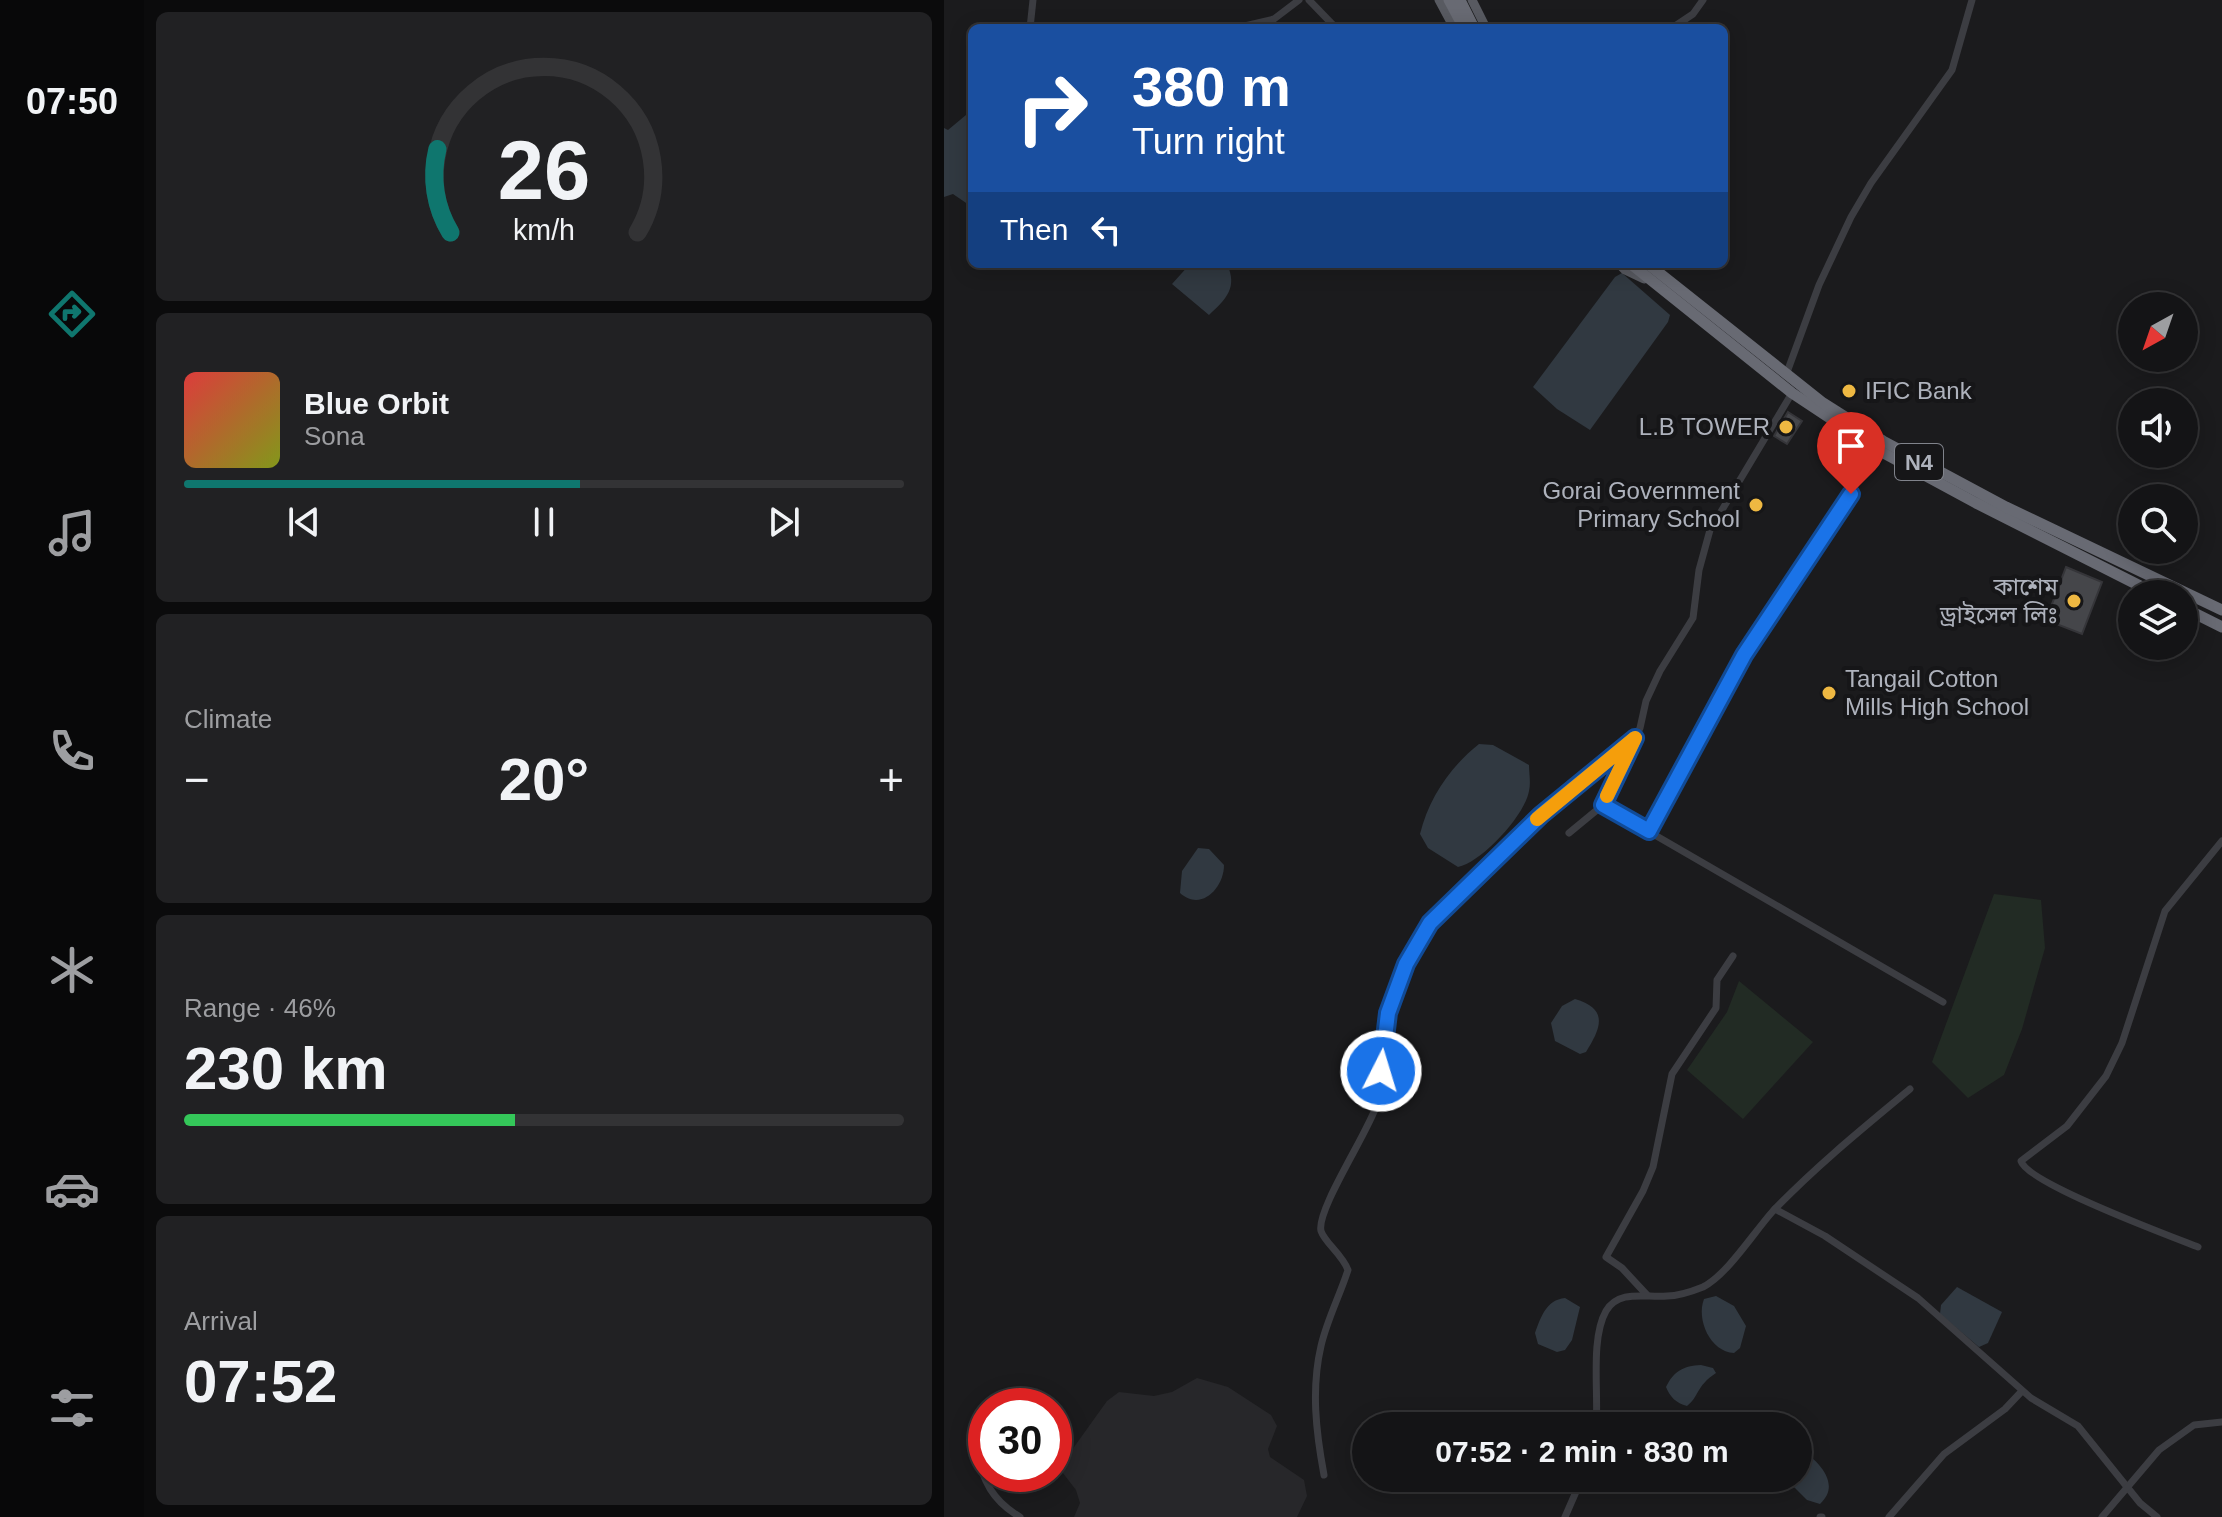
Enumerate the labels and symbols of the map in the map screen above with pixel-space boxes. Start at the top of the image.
north arrow [2118,292,2198,372]
place label: IFIC Bank [1865,377,1973,404]
marker: IFIC Bank [1840,382,1858,400]
pin [1817,412,1885,494]
place label: L.B TOWER [1639,413,1770,440]
marker: L.B TOWER [1777,418,1795,436]
road number: N4 [1895,444,1943,480]
place label: Gorai Government Primary School [1543,477,1740,532]
marker: Gorai Government Primary School [1747,496,1765,514]
place label: কাশেম ড্রাইসেল লিঃ [1939,573,2058,628]
marker: কাশেম ড্রাইসেল লিঃ [2065,592,2083,610]
place label: Tangail Cotton Mills High School [1845,665,2029,720]
marker: Tangail Cotton Mills High School [1820,684,1838,702]
position arrow [1339,1029,1423,1113]
speed limit sign: 30 [968,1388,1072,1492]

